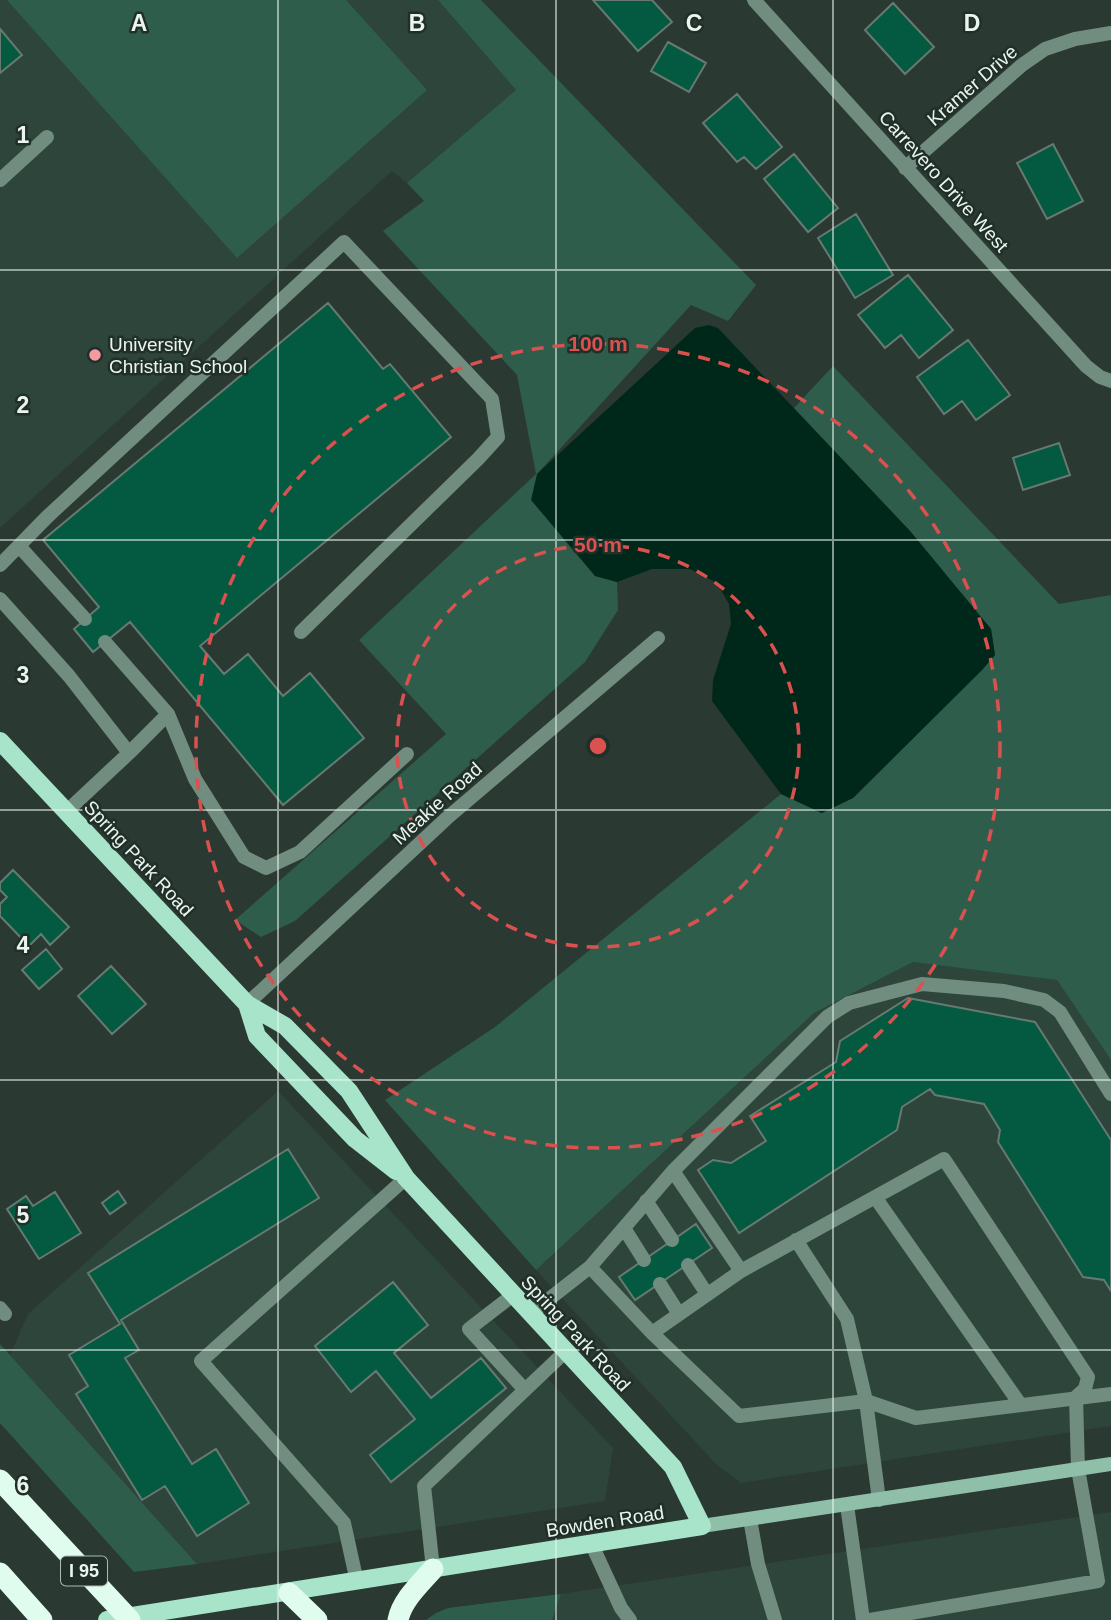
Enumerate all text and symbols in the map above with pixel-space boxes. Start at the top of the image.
text: A [131,10,147,36]
text: B [409,10,425,36]
text: C [686,10,702,36]
text: D [964,10,980,36]
street label: Kramer Drive [923,41,1021,130]
street label: Carrevero Drive West [875,107,1013,257]
text: 1 [17,122,30,148]
text: 100 m [568,332,628,355]
place label: University Christian School [109,334,247,377]
marker: University Christian School [87,347,103,363]
text: 2 [17,392,29,418]
text: 50 m [574,533,622,556]
text: 3 [17,662,29,688]
centre of rings [586,734,610,758]
street label: Meakie Road [389,758,486,849]
street label: Spring Park Road [80,796,197,920]
text: 4 [17,932,30,958]
text: 5 [17,1202,30,1228]
street label: Spring Park Road [517,1271,634,1395]
text: 6 [17,1472,29,1498]
street label: Bowden Road [544,1502,666,1541]
road number: I 95 [61,1556,107,1586]

